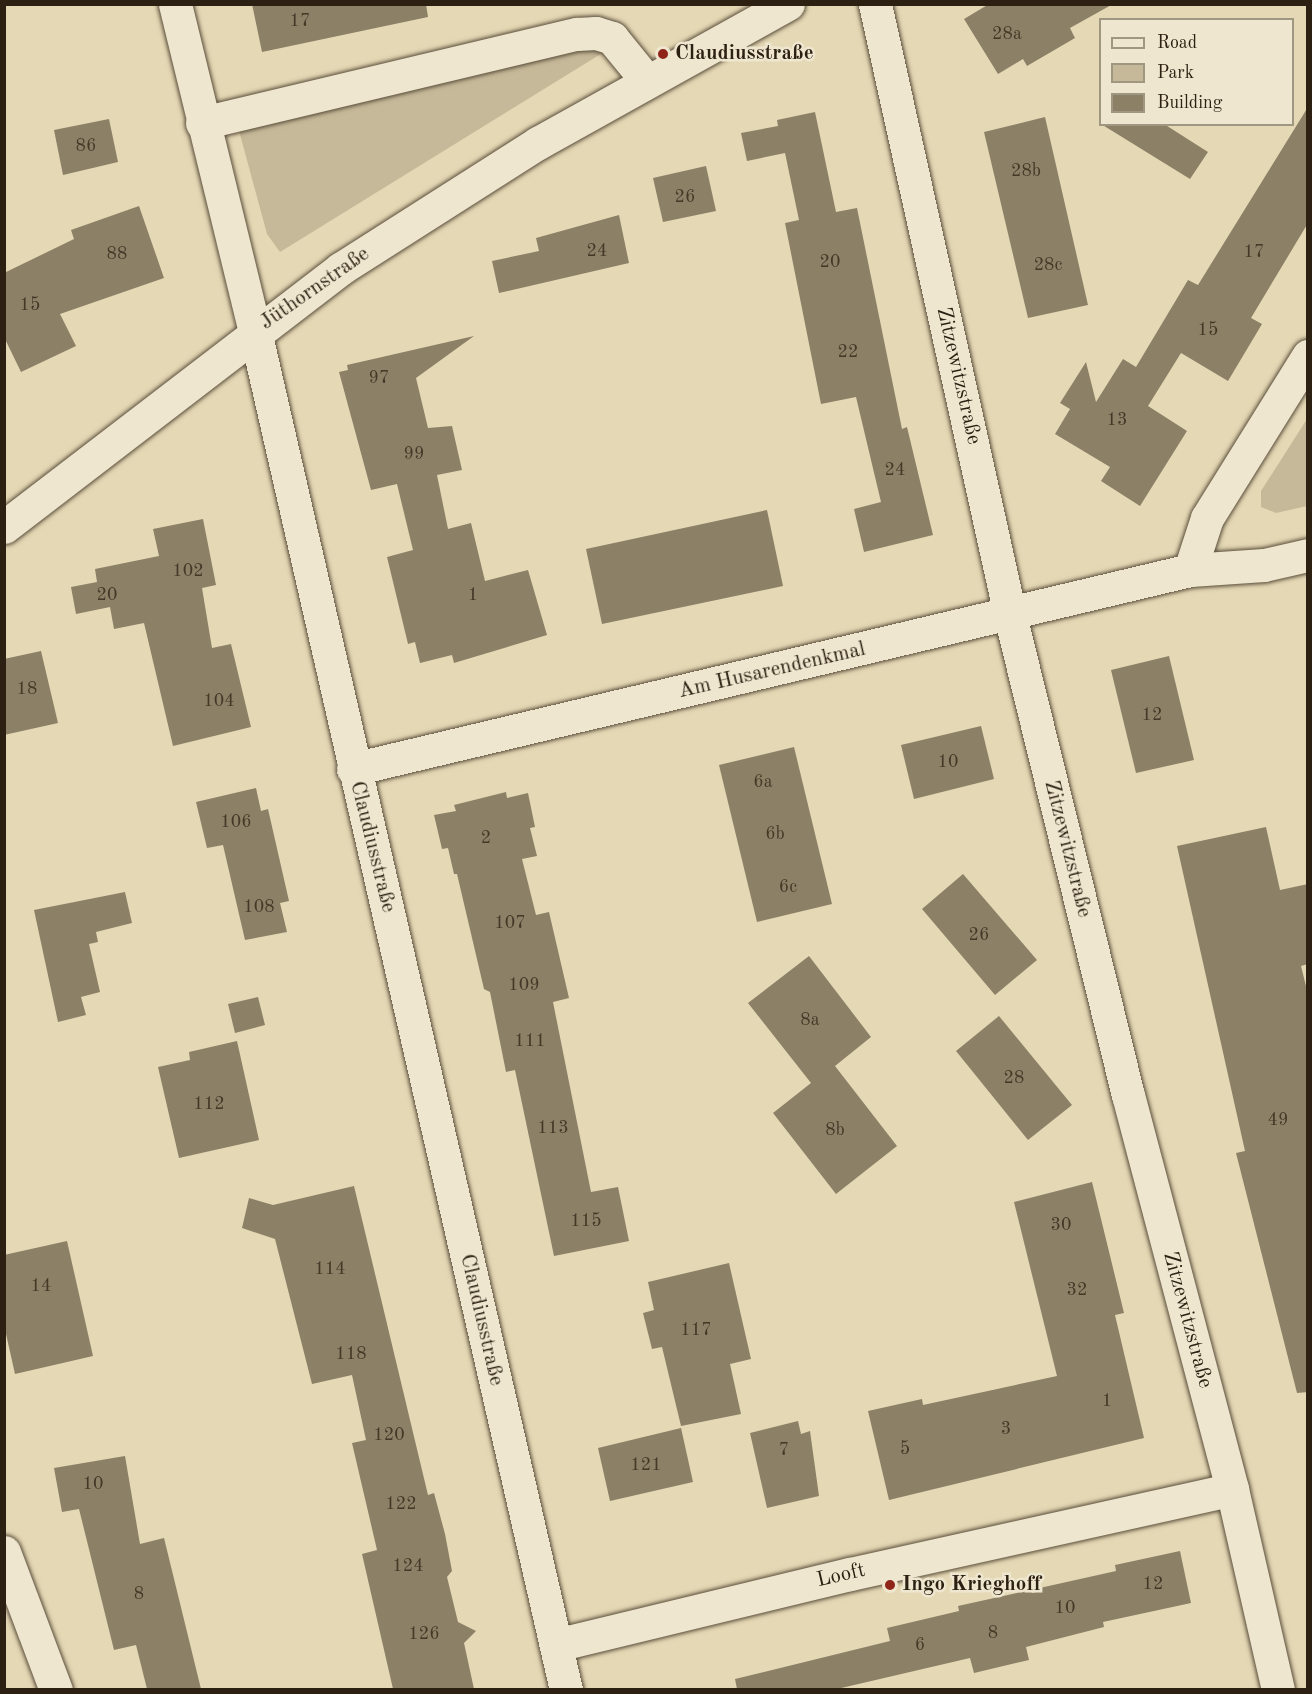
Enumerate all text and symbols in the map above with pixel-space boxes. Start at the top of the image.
house number: 17 [290,10,310,32]
legend [1099,18,1294,126]
house number: 28a [992,23,1022,45]
text: Road [1157,34,1197,52]
place label: Claudiusstraße [675,41,814,67]
marker: Claudiusstraße [656,47,670,61]
text: Park [1157,64,1194,82]
text: Building [1157,94,1222,112]
house number: 86 [76,135,96,157]
house number: 28b [1011,160,1041,182]
house number: 26 [675,186,695,208]
house number: 24 [587,240,607,262]
house number: 17 [1244,241,1264,263]
street label: Jüthornstraße [255,242,375,336]
house number: 88 [107,243,127,265]
house number: 20 [820,251,840,273]
house number: 28c [1034,254,1062,276]
house number: 15 [20,294,40,316]
street label: Zitzewitzstraße [930,305,986,447]
house number: 15 [1198,319,1218,341]
house number: 22 [838,341,858,363]
house number: 97 [369,367,389,389]
house number: 13 [1107,409,1127,431]
house number: 99 [404,443,424,465]
house number: 24 [885,459,905,481]
house number: 102 [172,560,204,582]
house number: 20 [97,584,117,606]
house number: 1 [468,584,478,606]
street label: Am Husarendenkmal [676,637,868,705]
house number: 18 [17,678,37,700]
house number: 104 [203,690,235,712]
house number: 12 [1142,704,1162,726]
house number: 10 [938,751,958,773]
house number: 6a [753,771,773,793]
street label: Zitzewitzstraße [1038,778,1096,920]
street label: Claudiusstraße [344,779,400,915]
house number: 106 [220,811,252,833]
house number: 6b [765,823,785,845]
house number: 2 [481,827,491,849]
house number: 6c [779,876,797,898]
house number: 108 [243,896,275,918]
house number: 107 [494,912,526,934]
house number: 26 [969,924,989,946]
house number: 109 [508,974,540,996]
house number: 8a [800,1009,820,1031]
house number: 111 [514,1030,546,1052]
house number: 28 [1004,1067,1024,1089]
house number: 112 [193,1093,225,1115]
house number: 49 [1268,1109,1288,1131]
house number: 113 [537,1117,569,1139]
house number: 8b [825,1119,845,1141]
house number: 115 [570,1210,602,1232]
house number: 30 [1051,1214,1071,1236]
street label: Zitzewitzstraße [1157,1249,1217,1391]
street label: Claudiusstraße [454,1252,508,1388]
house number: 114 [314,1258,346,1280]
house number: 14 [31,1275,51,1297]
house number: 32 [1067,1279,1087,1301]
house number: 117 [680,1319,712,1341]
house number: 118 [335,1343,367,1365]
house number: 1 [1102,1390,1112,1412]
house number: 3 [1001,1418,1011,1440]
house number: 120 [373,1424,405,1446]
house number: 5 [900,1438,910,1460]
house number: 7 [779,1439,789,1461]
house number: 121 [630,1454,662,1476]
house number: 10 [83,1473,103,1495]
house number: 122 [385,1493,417,1515]
house number: 124 [392,1555,424,1577]
street label: Looft [814,1558,868,1594]
place label: Ingo Krieghoff [902,1572,1041,1598]
house number: 12 [1143,1573,1163,1595]
marker: Ingo Krieghoff [883,1578,897,1592]
house number: 8 [134,1583,144,1605]
house number: 10 [1055,1597,1075,1619]
house number: 8 [988,1622,998,1644]
house number: 126 [408,1623,440,1645]
house number: 6 [915,1634,925,1656]

